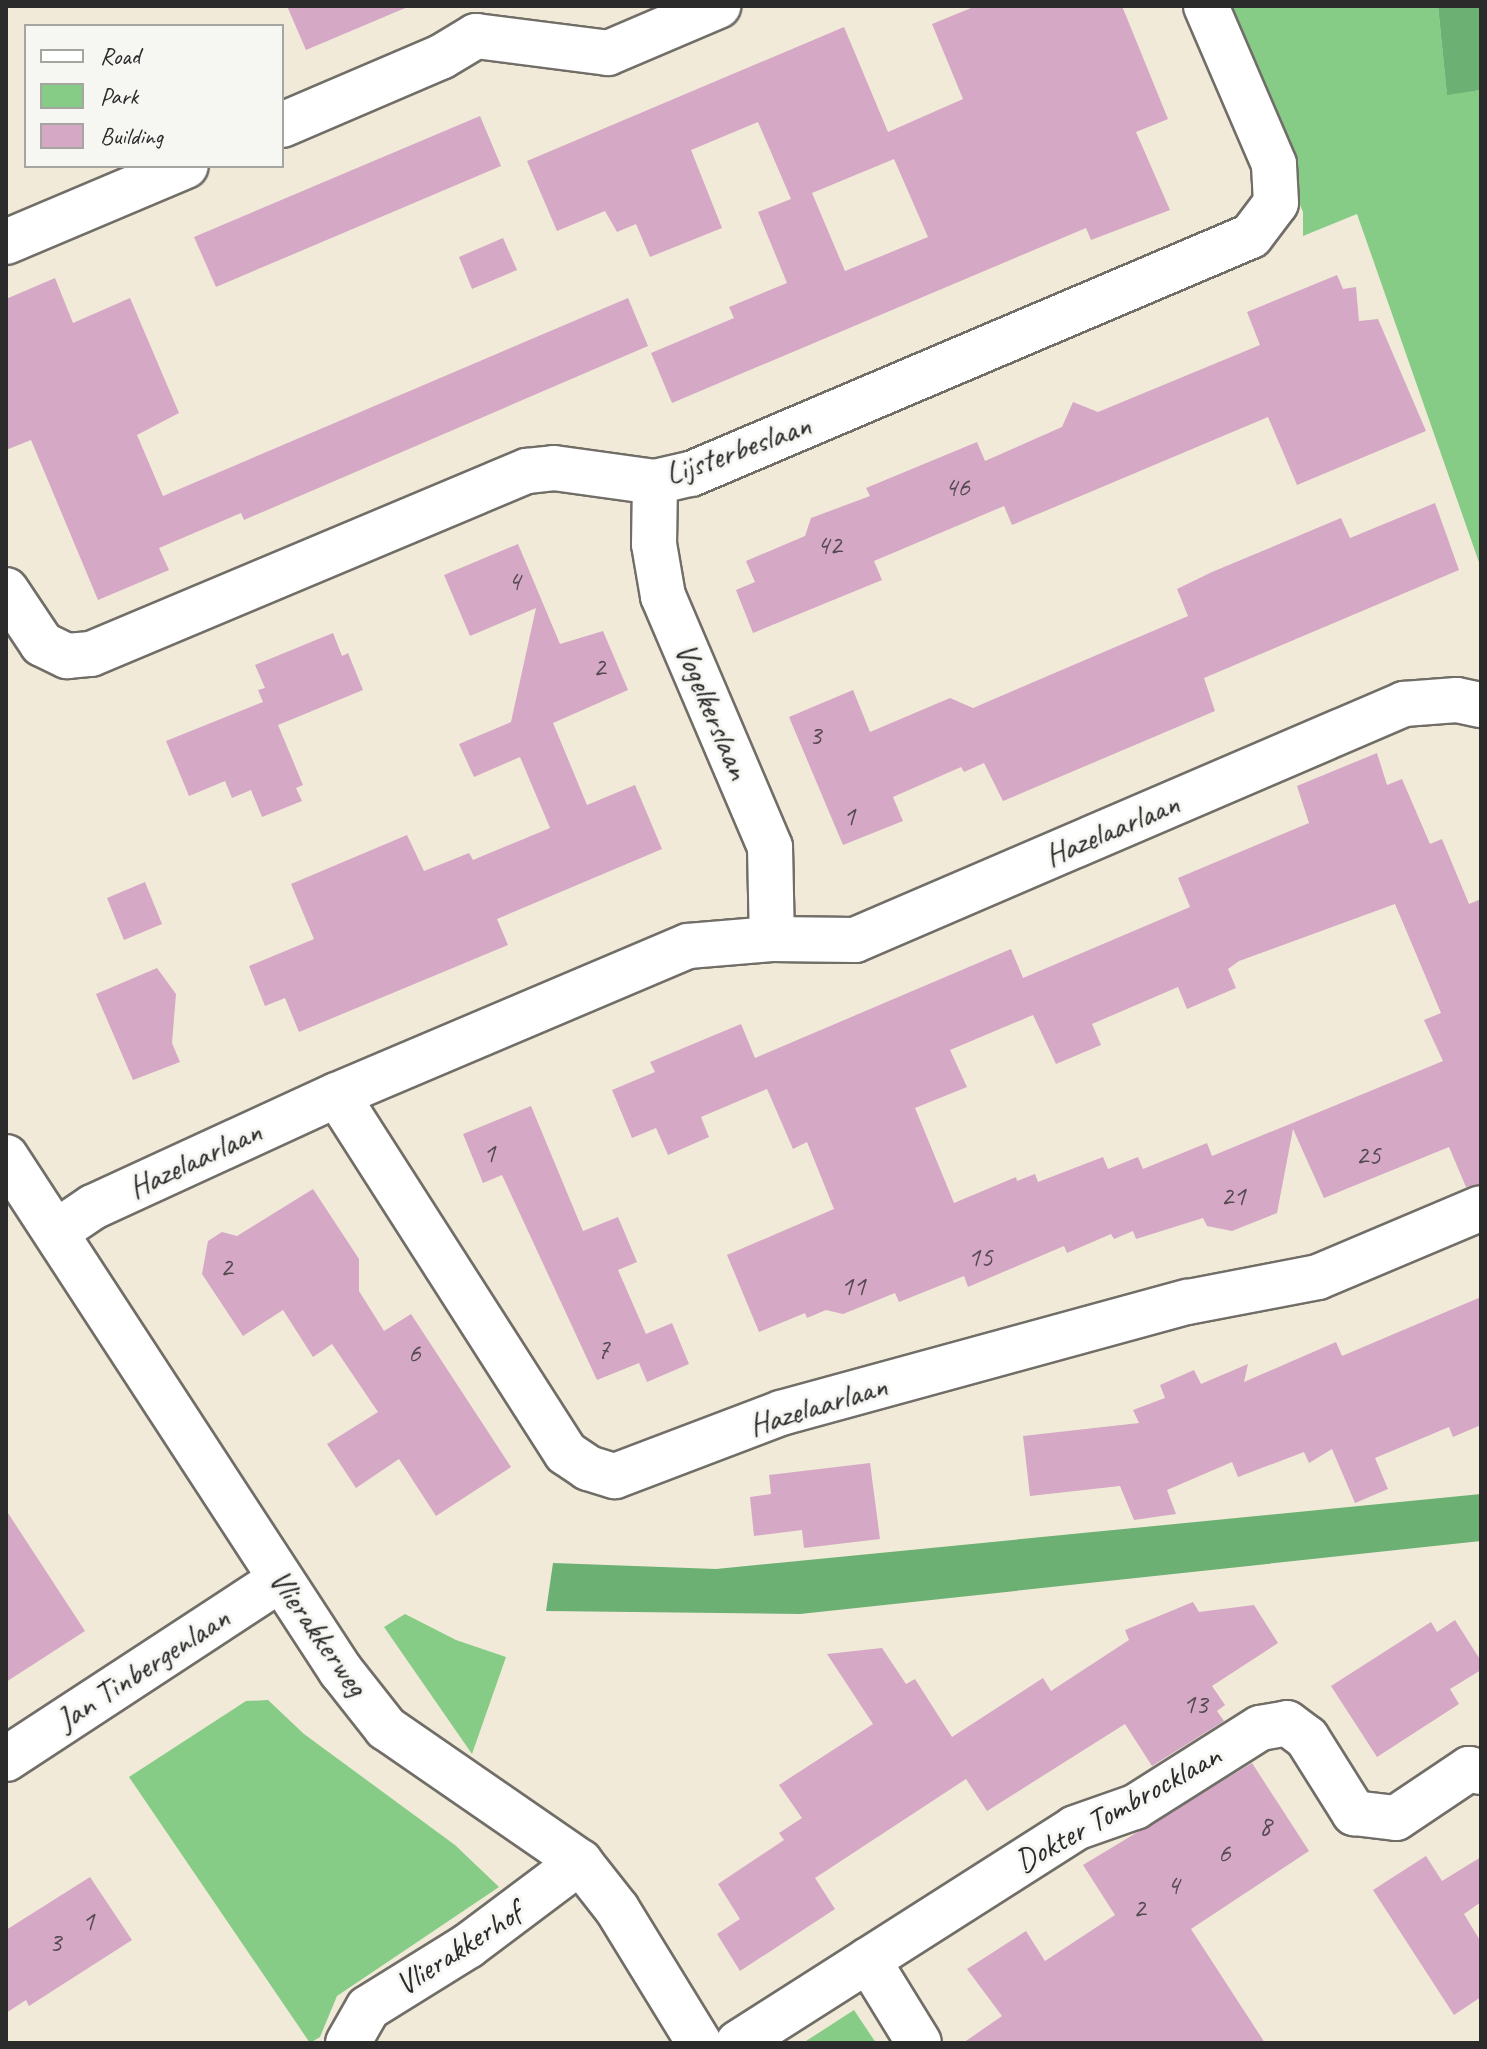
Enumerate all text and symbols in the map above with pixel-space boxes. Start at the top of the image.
legend [24,24,284,168]
text: Road [100,41,140,71]
text: Park [100,81,138,111]
text: Building [100,121,163,151]
street label: Lijsterbeslaan [660,406,816,494]
house number: 46 [944,470,970,504]
house number: 42 [816,528,842,562]
house number: 4 [508,564,520,598]
street label: Vogelkerslaan [666,637,758,785]
house number: 2 [593,650,605,684]
house number: 3 [809,718,821,752]
street label: Hazelaarlaan [1039,785,1185,875]
house number: 1 [843,799,855,833]
street label: Hazelaarlaan [122,1113,268,1207]
house number: 1 [483,1136,495,1170]
house number: 25 [1355,1138,1381,1172]
house number: 21 [1220,1179,1246,1213]
house number: 15 [967,1240,993,1274]
house number: 2 [220,1250,232,1284]
house number: 11 [840,1269,866,1303]
house number: 7 [597,1332,609,1366]
house number: 6 [408,1336,420,1370]
street label: Hazelaarlaan [744,1367,892,1445]
street label: Vlierakkerweg [260,1562,376,1704]
street label: Jan Tinbergenlaan [49,1599,237,1739]
house number: 13 [1182,1687,1208,1721]
street label: Dokter Tombrocklaan [1008,1737,1228,1881]
house number: 8 [1259,1809,1271,1843]
house number: 6 [1218,1836,1230,1870]
house number: 4 [1167,1868,1179,1902]
house number: 2 [1133,1891,1145,1925]
street label: Vlierakkerhof [389,1894,529,2004]
house number: 1 [82,1904,94,1938]
house number: 3 [49,1925,61,1959]

